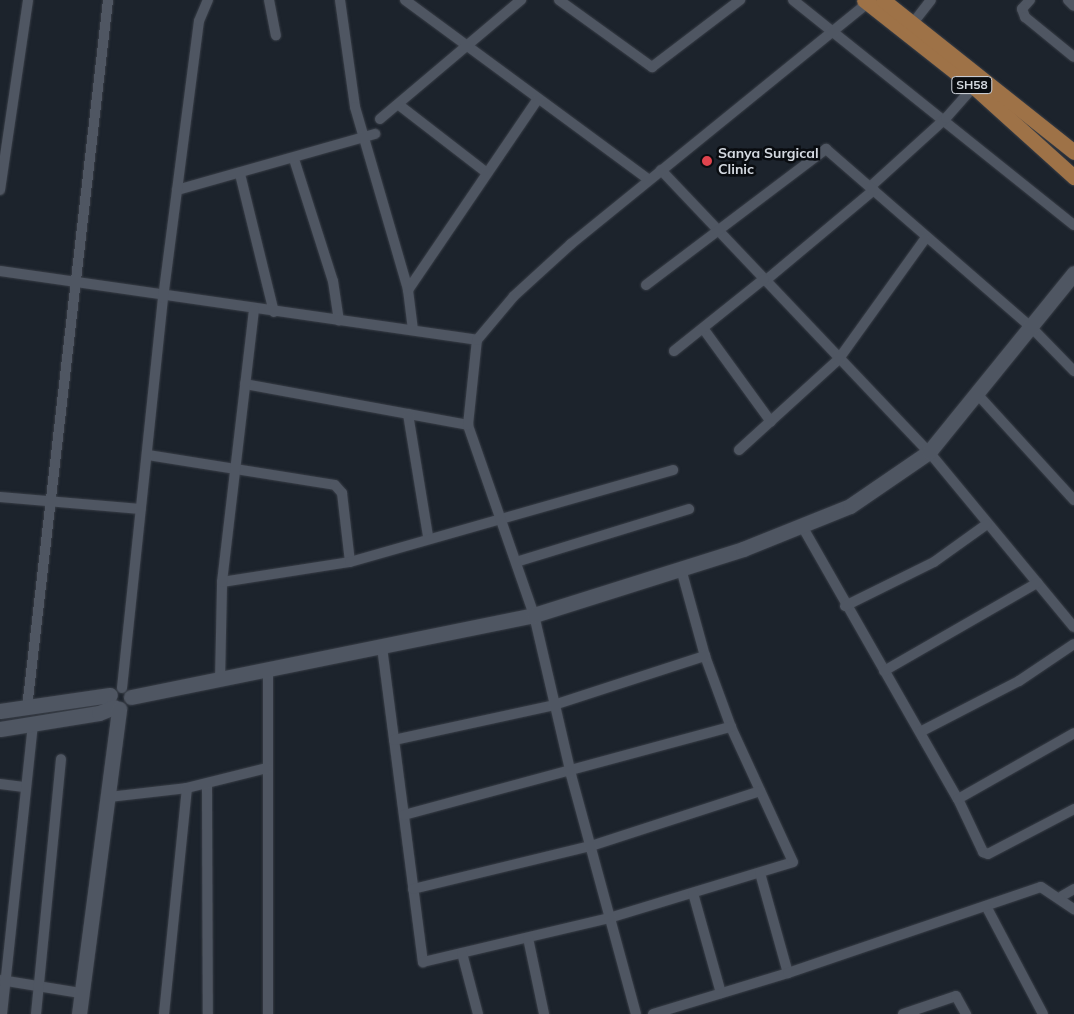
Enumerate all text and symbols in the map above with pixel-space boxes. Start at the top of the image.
road number: SH58 [951,76,993,94]
place label: Sanya Surgical Clinic [718,145,819,178]
marker: Sanya Surgical Clinic [700,154,714,168]

